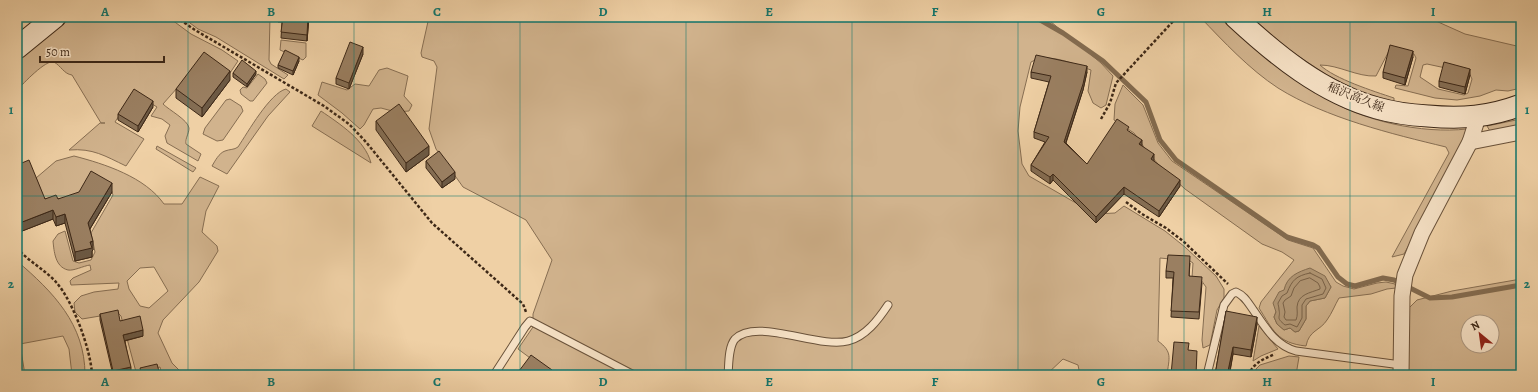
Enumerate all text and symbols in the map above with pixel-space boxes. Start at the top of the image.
text: A [100,3,110,20]
text: B [267,3,275,20]
text: C [433,3,441,20]
text: D [598,3,608,20]
text: E [765,3,773,20]
text: F [932,3,939,20]
text: G [1097,3,1105,20]
text: H [1262,3,1272,20]
text: I [1431,3,1436,20]
scale bar [40,38,164,64]
text: 50 m [46,44,70,60]
street label: 稲沢高久線 [1325,78,1387,116]
text: 1 [9,101,14,118]
text: 1 [1525,101,1530,118]
text: 2 [8,275,15,292]
text: 2 [1524,275,1531,292]
north arrow [1460,314,1500,354]
text: N [1468,317,1483,334]
text: A [100,373,110,390]
text: B [267,373,275,390]
text: C [433,373,441,390]
text: D [598,373,608,390]
text: E [765,373,773,390]
text: F [932,373,939,390]
text: G [1097,373,1105,390]
text: H [1262,373,1272,390]
text: I [1431,373,1436,390]

